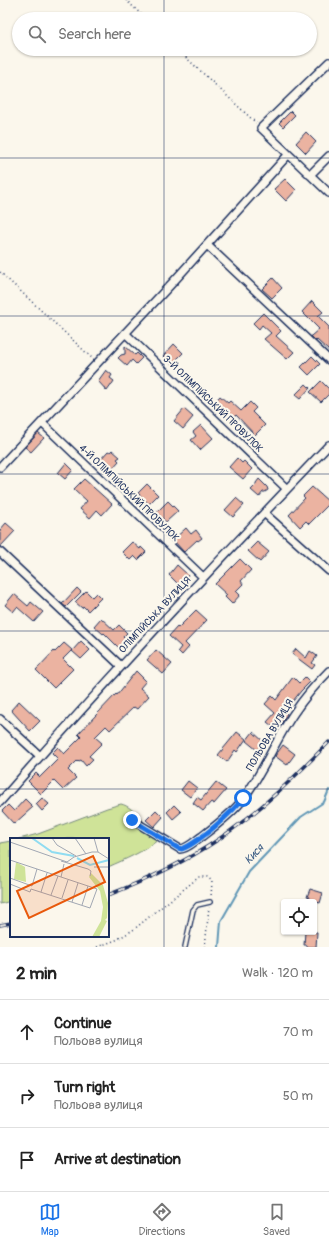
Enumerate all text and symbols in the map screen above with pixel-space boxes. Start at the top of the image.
search box [12,12,317,56]
icon: search [26,23,48,45]
text: Search here [58,25,131,44]
street label: 3-Й ОЛІМПІЙСЬКИЙ ПРОВУЛОК [161,352,266,455]
street label: 4-Й ОЛІМПІЙСЬКИЙ ПРОВУЛОК [76,441,182,544]
street label: ОЛІМПІЙСЬКА ВУЛИЦЯ [116,573,194,656]
street label: ПОЛЬОВА ВУЛИЦЯ [244,697,296,773]
route start [234,789,252,807]
route end [123,811,141,829]
inset map [10,838,109,937]
water label: Кися [242,840,267,866]
map controls [281,899,317,935]
button: locate [281,899,317,935]
text: 2 min [16,963,57,984]
text: Walk · 120 m [242,965,313,981]
text: Continue [54,1014,112,1033]
icon: ahead [16,1021,38,1043]
text: 70 m [283,1024,313,1040]
text: Польова вулиця [54,1033,143,1049]
text: Turn right [54,1078,115,1097]
icon: right [16,1085,38,1107]
text: 50 m [283,1088,313,1104]
text: Польова вулиця [54,1097,143,1113]
icon: arrive [16,1149,38,1171]
text: Arrive at destination [54,1150,181,1169]
tab: Map [39,1201,61,1238]
tab: Directions [139,1201,185,1238]
tab: Saved [263,1201,290,1238]

